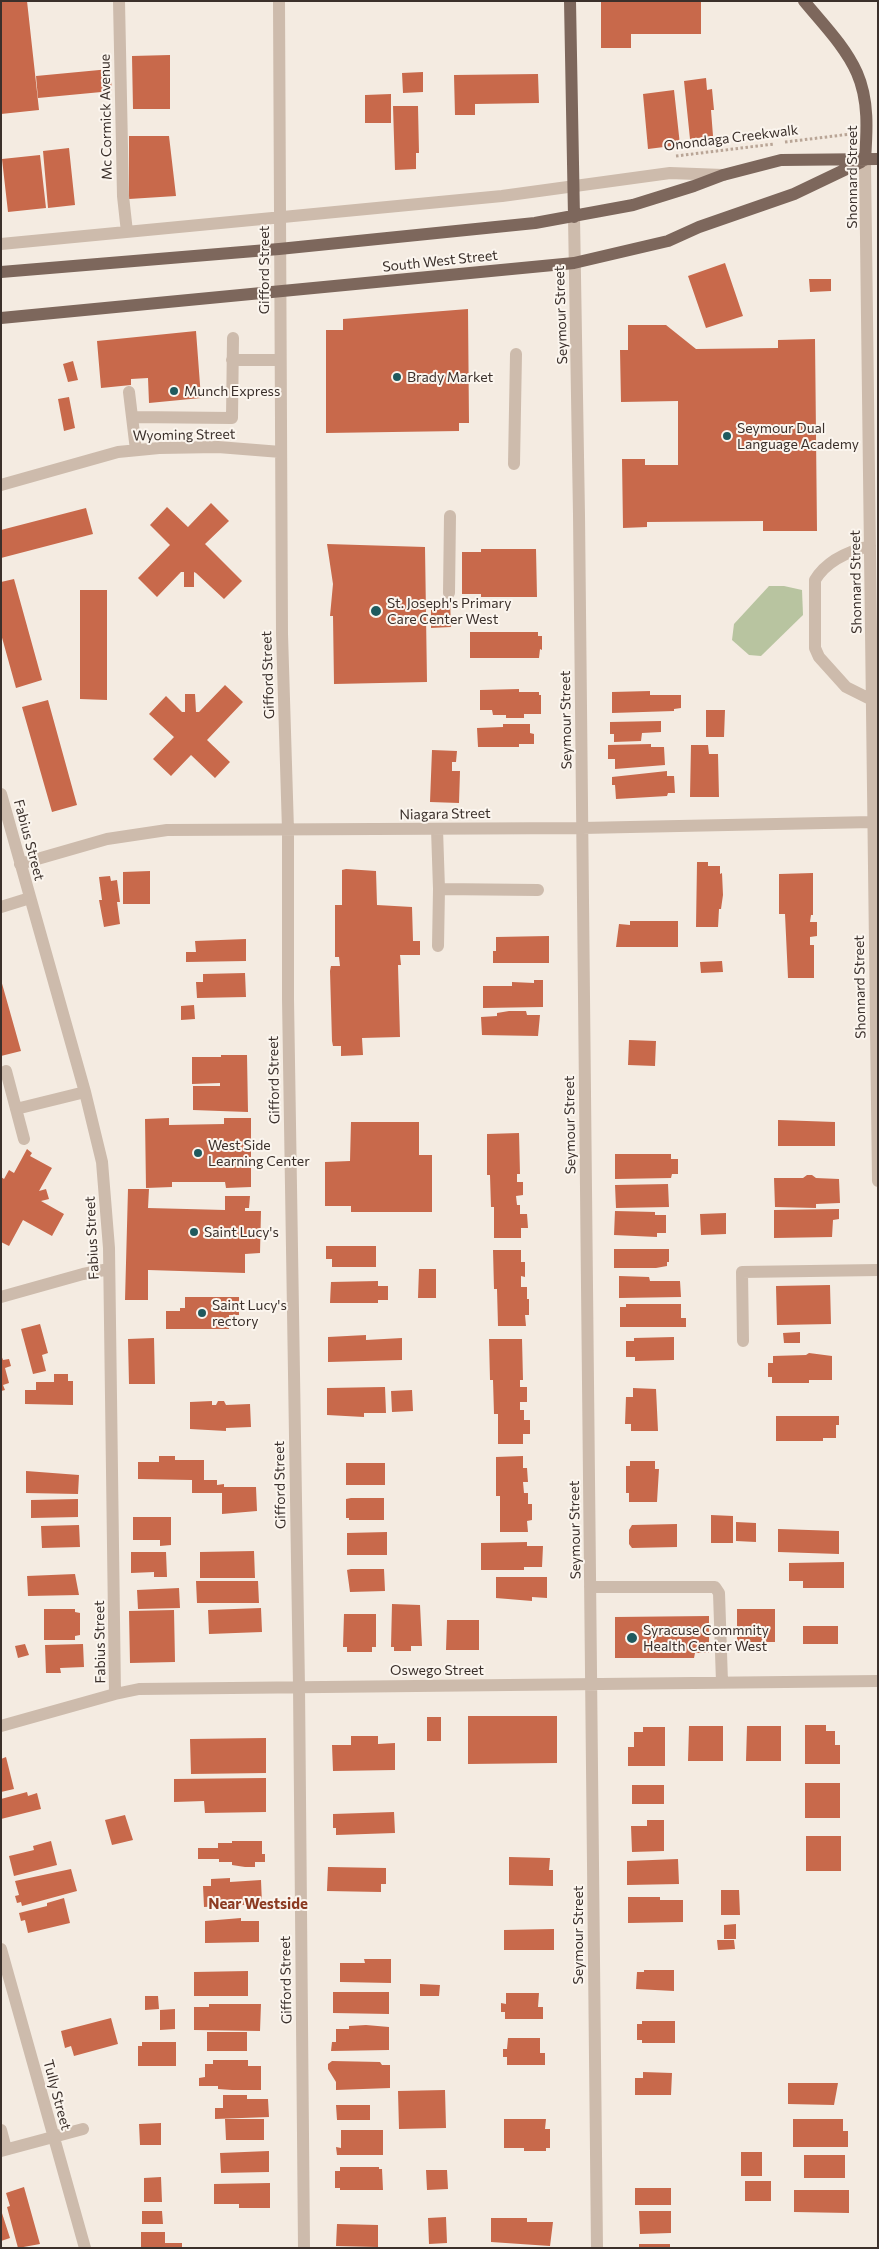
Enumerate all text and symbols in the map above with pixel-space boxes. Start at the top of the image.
street label: Mc Cormick Avenue [97,54,115,180]
street label: Onondaga Creekwalk [663,121,799,155]
street label: Shonnard Street [844,125,860,229]
street label: Gifford Street [256,226,272,314]
street label: South West Street [382,247,498,275]
street label: Seymour Street [551,265,571,365]
place label: Brady Market [407,369,493,385]
marker: Brady Market [391,371,403,383]
place label: Munch Express [184,383,280,399]
marker: Munch Express [168,385,180,397]
place label: Seymour Dual Language Academy [737,420,859,452]
street label: Wyoming Street [132,426,236,444]
marker: Seymour Dual Language Academy [721,430,733,442]
street label: Shonnard Street [847,530,865,634]
place label: St. Joseph's Primary Care Center West [387,595,511,628]
marker: St. Joseph's Primary Care Center West [369,604,383,618]
street label: Gifford Street [258,631,278,719]
street label: Seymour Street [557,670,575,770]
street label: Fabius Street [10,798,48,882]
street label: Niagara Street [399,805,491,823]
street label: Shonnard Street [851,935,869,1039]
street label: Gifford Street [265,1036,283,1124]
street label: Seymour Street [561,1075,579,1175]
place label: West Side Learning Center [208,1137,310,1170]
marker: West Side Learning Center [192,1147,204,1159]
street label: Fabius Street [81,1196,103,1280]
place label: Saint Lucy's [204,1224,279,1240]
marker: Saint Lucy's [188,1226,200,1238]
place label: Saint Lucy's rectory [212,1297,287,1330]
marker: Saint Lucy's rectory [196,1307,208,1319]
street label: Gifford Street [271,1441,289,1529]
street label: Seymour Street [566,1480,584,1580]
street label: Fabius Street [91,1600,109,1684]
place label: Syracuse Commnity Health Center West [643,1622,769,1654]
marker: Syracuse Commnity Health Center West [625,1631,639,1645]
street label: Oswego Street [390,1662,484,1678]
street label: Seymour Street [570,1886,586,1984]
district label: Near Westside [208,1895,308,1913]
street label: Gifford Street [277,1936,295,2024]
street label: Tully Street [40,2058,74,2132]

